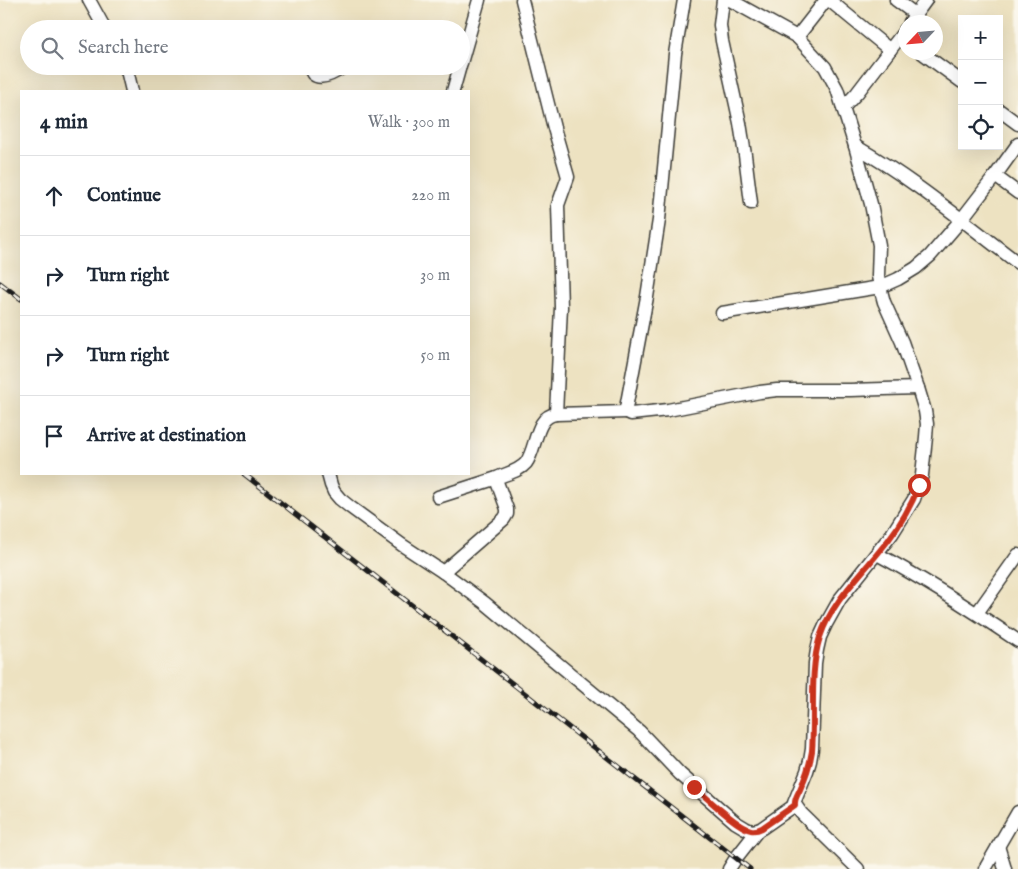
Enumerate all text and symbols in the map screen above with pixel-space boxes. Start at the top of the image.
north arrow [898,15,943,60]
map controls [958,15,1003,150]
button: + [958,15,1003,60]
search box [20,20,470,75]
icon: search [38,34,66,62]
text: Search here [78,36,169,60]
button: − [958,60,1003,105]
button: locate [958,105,1003,150]
text: 4 min [40,109,88,136]
text: Walk · 300 m [368,113,450,133]
icon: ahead [40,182,68,210]
text: Continue [87,184,161,208]
text: 220 m [411,186,450,206]
icon: right [40,262,68,290]
text: Turn right [87,264,169,288]
text: 30 m [420,266,450,286]
icon: right [40,342,68,370]
text: Turn right [87,344,169,368]
text: 50 m [421,346,450,366]
icon: arrive [40,422,68,450]
text: Arrive at destination [87,424,246,448]
route start [908,474,931,497]
route end [683,776,706,799]

